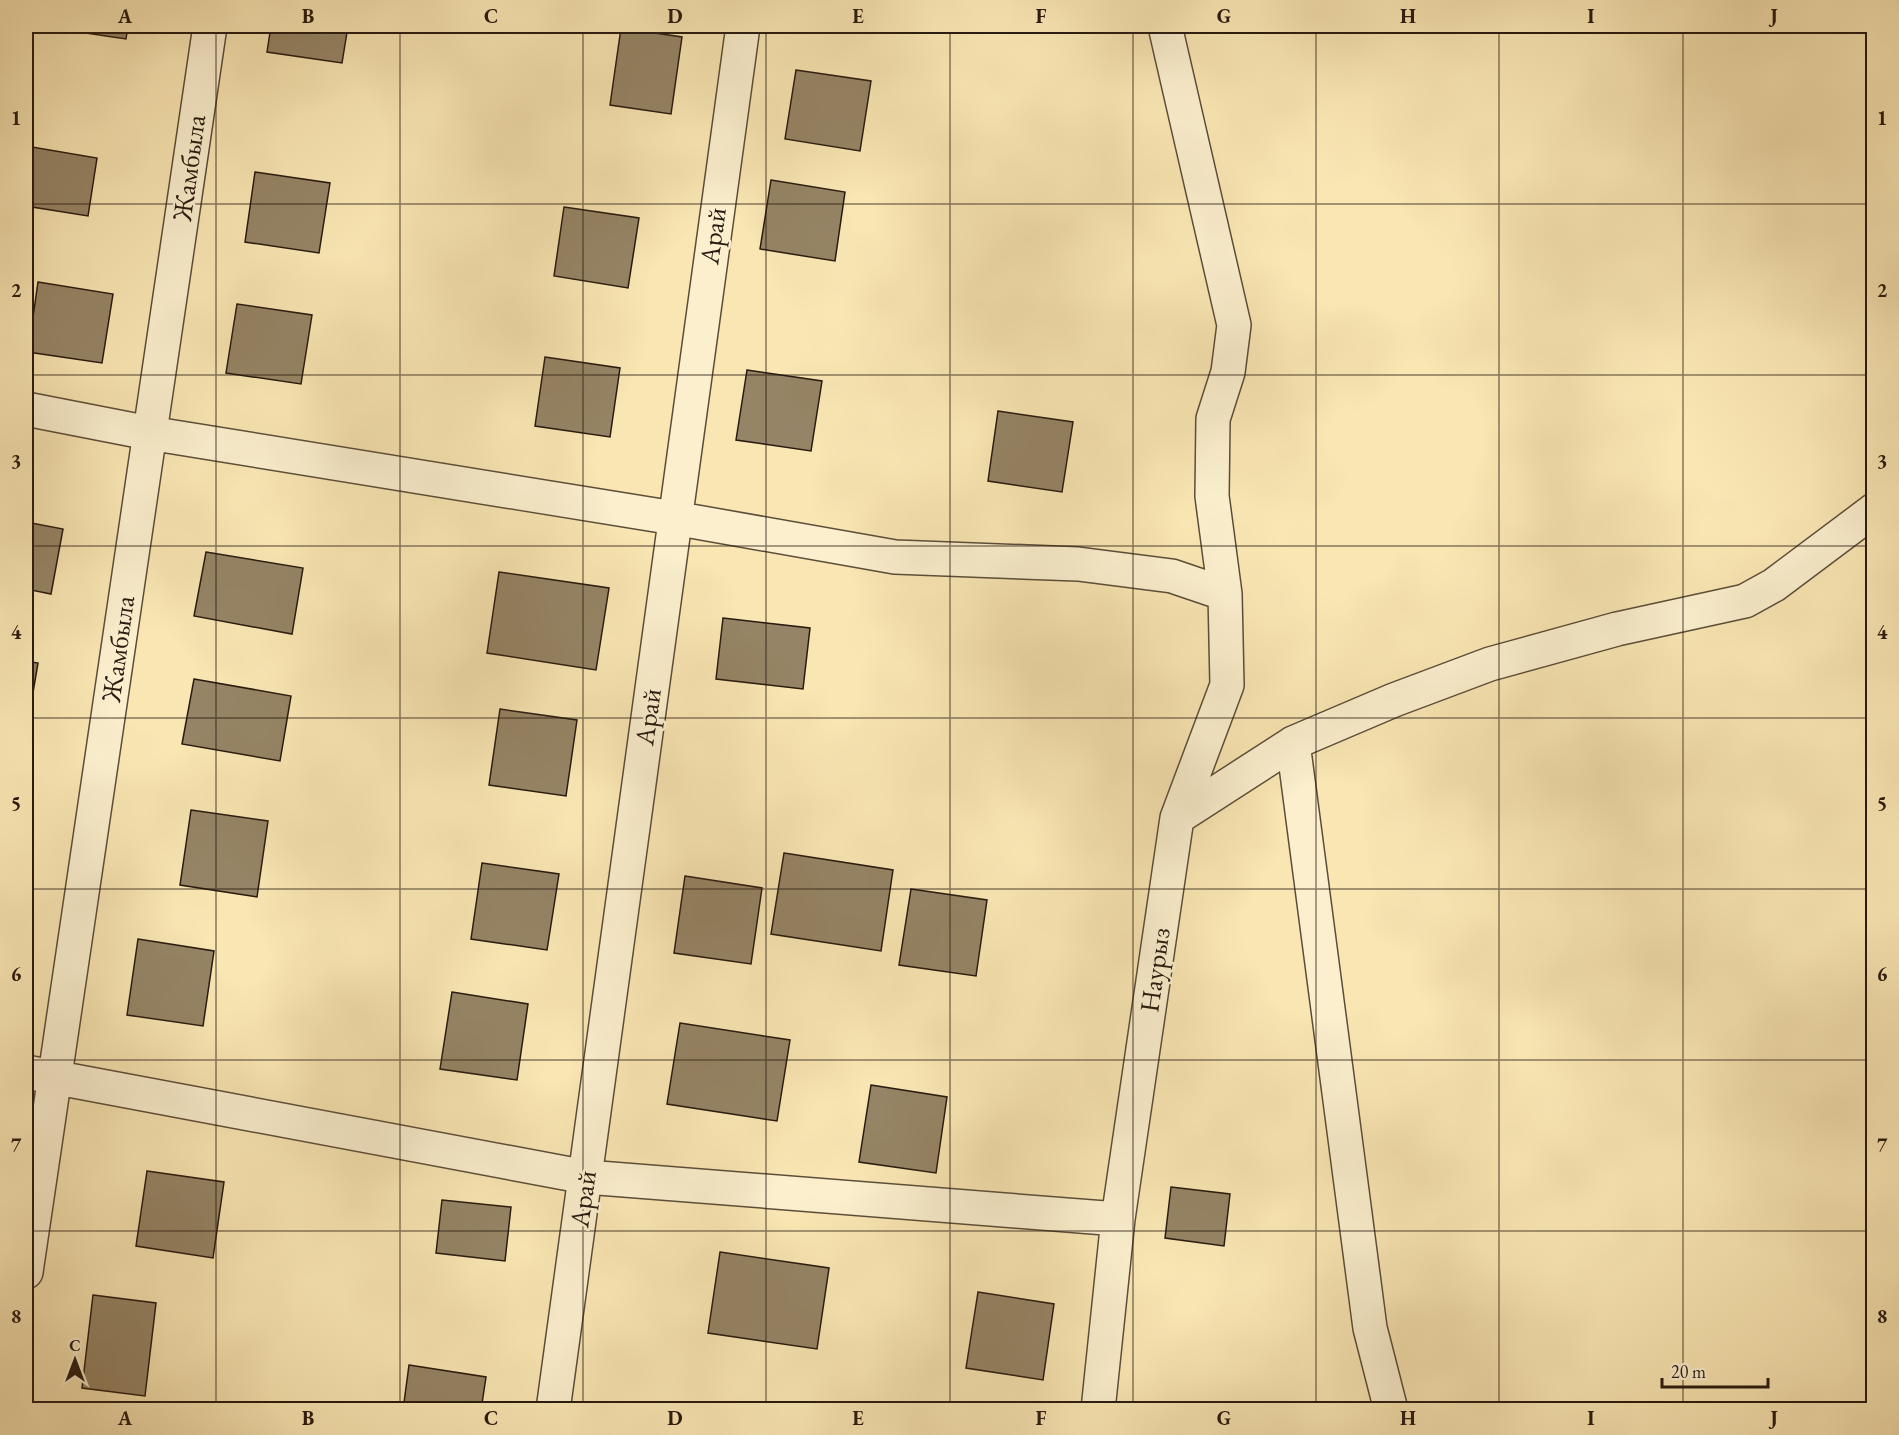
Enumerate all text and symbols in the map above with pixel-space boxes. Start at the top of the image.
text: A [117,3,133,29]
text: B [302,3,314,29]
text: C [484,3,498,29]
text: D [667,3,683,29]
text: E [852,3,864,29]
text: F [1036,3,1047,29]
text: G [1217,3,1231,29]
text: H [1400,3,1416,29]
text: I [1587,3,1595,29]
text: J [1768,3,1778,29]
text: 1 [11,105,21,131]
text: 1 [1877,105,1887,131]
street label: Жамбыла [164,112,213,224]
street label: Арай [691,205,734,268]
text: 2 [11,277,22,303]
text: 2 [1877,277,1888,303]
text: 3 [11,448,21,474]
text: 3 [1877,448,1887,474]
street label: Жамбыла [93,593,142,705]
text: 4 [11,619,22,645]
text: 4 [1877,619,1888,645]
street label: Арай [626,686,669,749]
text: 5 [11,790,21,816]
text: 5 [1877,790,1887,816]
street label: Наурыз [1131,925,1178,1014]
text: 6 [11,961,22,987]
text: 6 [1877,961,1888,987]
text: 7 [11,1132,22,1158]
text: 7 [1877,1132,1888,1158]
street label: Арай [561,1168,604,1231]
text: 8 [11,1303,21,1329]
text: 8 [1877,1303,1887,1329]
north arrow [45,1330,105,1390]
text: С [69,1335,81,1356]
scale bar [1662,1351,1768,1389]
text: 20 m [1671,1360,1706,1383]
text: A [117,1405,133,1431]
text: B [302,1405,314,1431]
text: C [484,1405,498,1431]
text: D [667,1405,683,1431]
text: E [852,1405,864,1431]
text: F [1036,1405,1047,1431]
text: G [1217,1405,1231,1431]
text: H [1400,1405,1416,1431]
text: I [1587,1405,1595,1431]
text: J [1768,1405,1778,1431]

